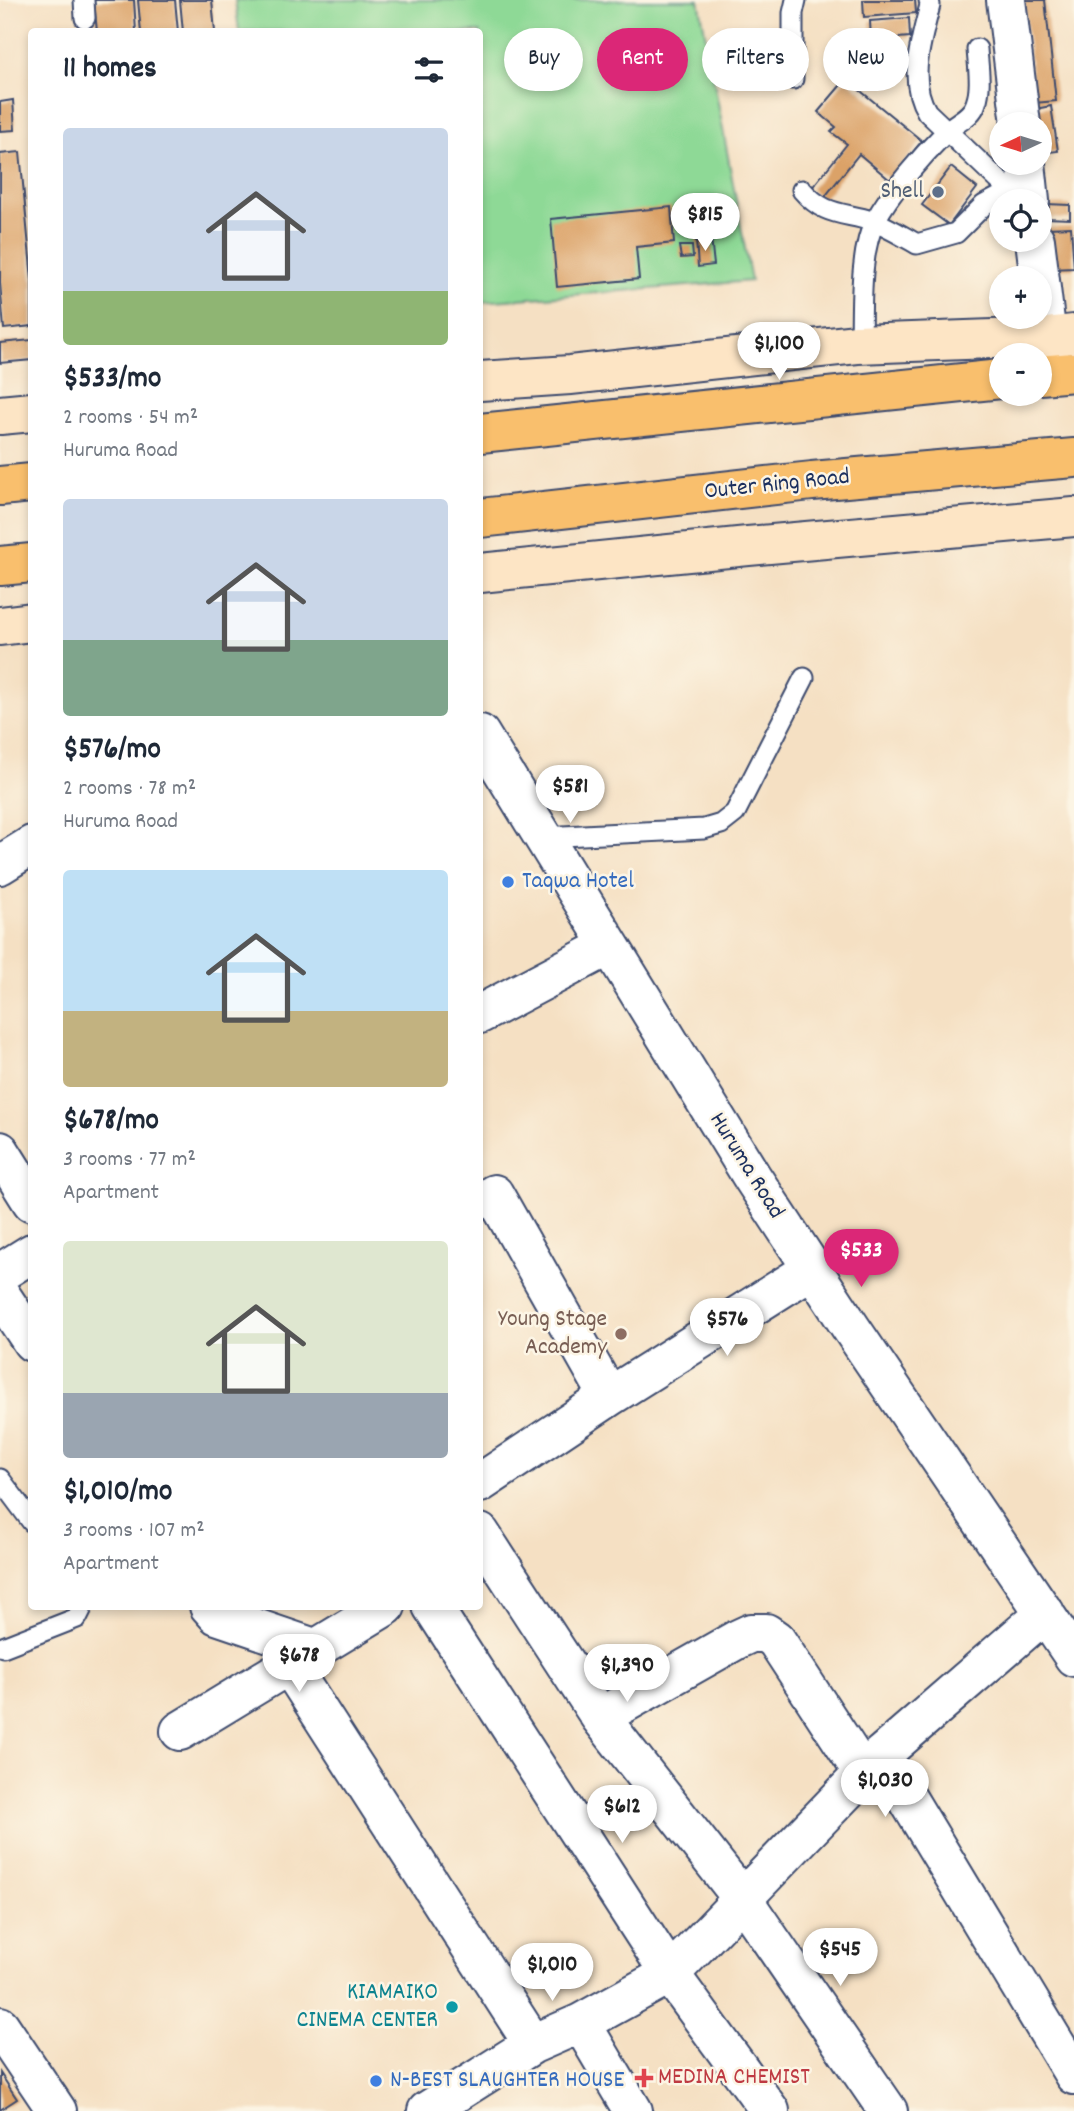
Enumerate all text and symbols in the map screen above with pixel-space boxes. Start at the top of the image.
chip: Buy [504,28,583,91]
chip: Rent [597,28,688,91]
chip: Filters [702,28,809,91]
chip: New [823,28,909,91]
text: 11 homes [63,49,157,92]
icon: filters [410,51,448,89]
north arrow [989,112,1052,175]
map controls [989,112,1052,406]
icon: home [193,173,319,299]
place label: Shell [880,175,924,209]
marker: Shell [930,184,946,200]
button: locate [989,189,1052,252]
pin: $815 [664,194,746,253]
text: $815 [687,199,723,232]
button: + [989,266,1052,329]
pin: $1,100 [722,322,836,382]
text: $1,100 [753,328,805,361]
button: − [989,343,1052,406]
text: $533/mo [63,359,161,402]
text: 2 rooms · 54 m² [63,402,198,435]
text: Huruma Road [63,435,178,468]
street label: Outer Ring Road [703,460,851,510]
icon: home [193,544,319,670]
text: $576/mo [63,730,161,773]
pin: $581 [529,766,611,825]
text: $581 [552,771,588,804]
text: 2 rooms · 78 m² [63,773,196,806]
text: Huruma Road [63,806,178,839]
place label: Taqwa Hotel [522,865,634,899]
marker: Taqwa Hotel [500,874,516,890]
icon: home [193,915,319,1041]
text: $678/mo [63,1101,159,1144]
street label: Huruma Road [700,1106,792,1226]
text: 3 rooms · 77 m² [63,1144,196,1177]
text: Apartment [63,1177,159,1210]
pin: $533 [820,1230,902,1289]
text: $533 [840,1235,882,1268]
icon: home [193,1286,319,1412]
pin: $576 [686,1298,768,1358]
place label: Young Stage Academy [498,1303,608,1365]
text: $576 [706,1304,748,1337]
marker: Young Stage Academy [613,1326,629,1342]
text: $1,010/mo [63,1472,172,1515]
text: 3 rooms · 107 m² [63,1515,205,1548]
text: Apartment [63,1548,159,1581]
pin: $678 [258,1634,340,1694]
text: $678 [279,1640,319,1673]
pin: $1,390 [570,1644,684,1704]
text: $1,390 [600,1650,654,1683]
pin: $1,030 [828,1759,942,1819]
text: $1,030 [857,1765,913,1798]
pin: $612 [581,1786,663,1845]
text: $612 [603,1791,641,1824]
pin: $545 [799,1928,881,1988]
text: $545 [819,1934,861,1967]
pin: $1,010 [495,1944,609,2003]
text: $1,010 [526,1949,578,1982]
place label: KIAMAIKO CINEMA CENTER [296,1976,438,2038]
marker: KIAMAIKO CINEMA CENTER [444,1999,460,2015]
place label: MEDINA CHEMIST [658,2061,810,2095]
place label: N-BEST SLAUGHTER HOUSE [390,2064,624,2098]
marker: MEDINA CHEMIST [636,2070,652,2086]
marker: N-BEST SLAUGHTER HOUSE [368,2073,384,2089]

